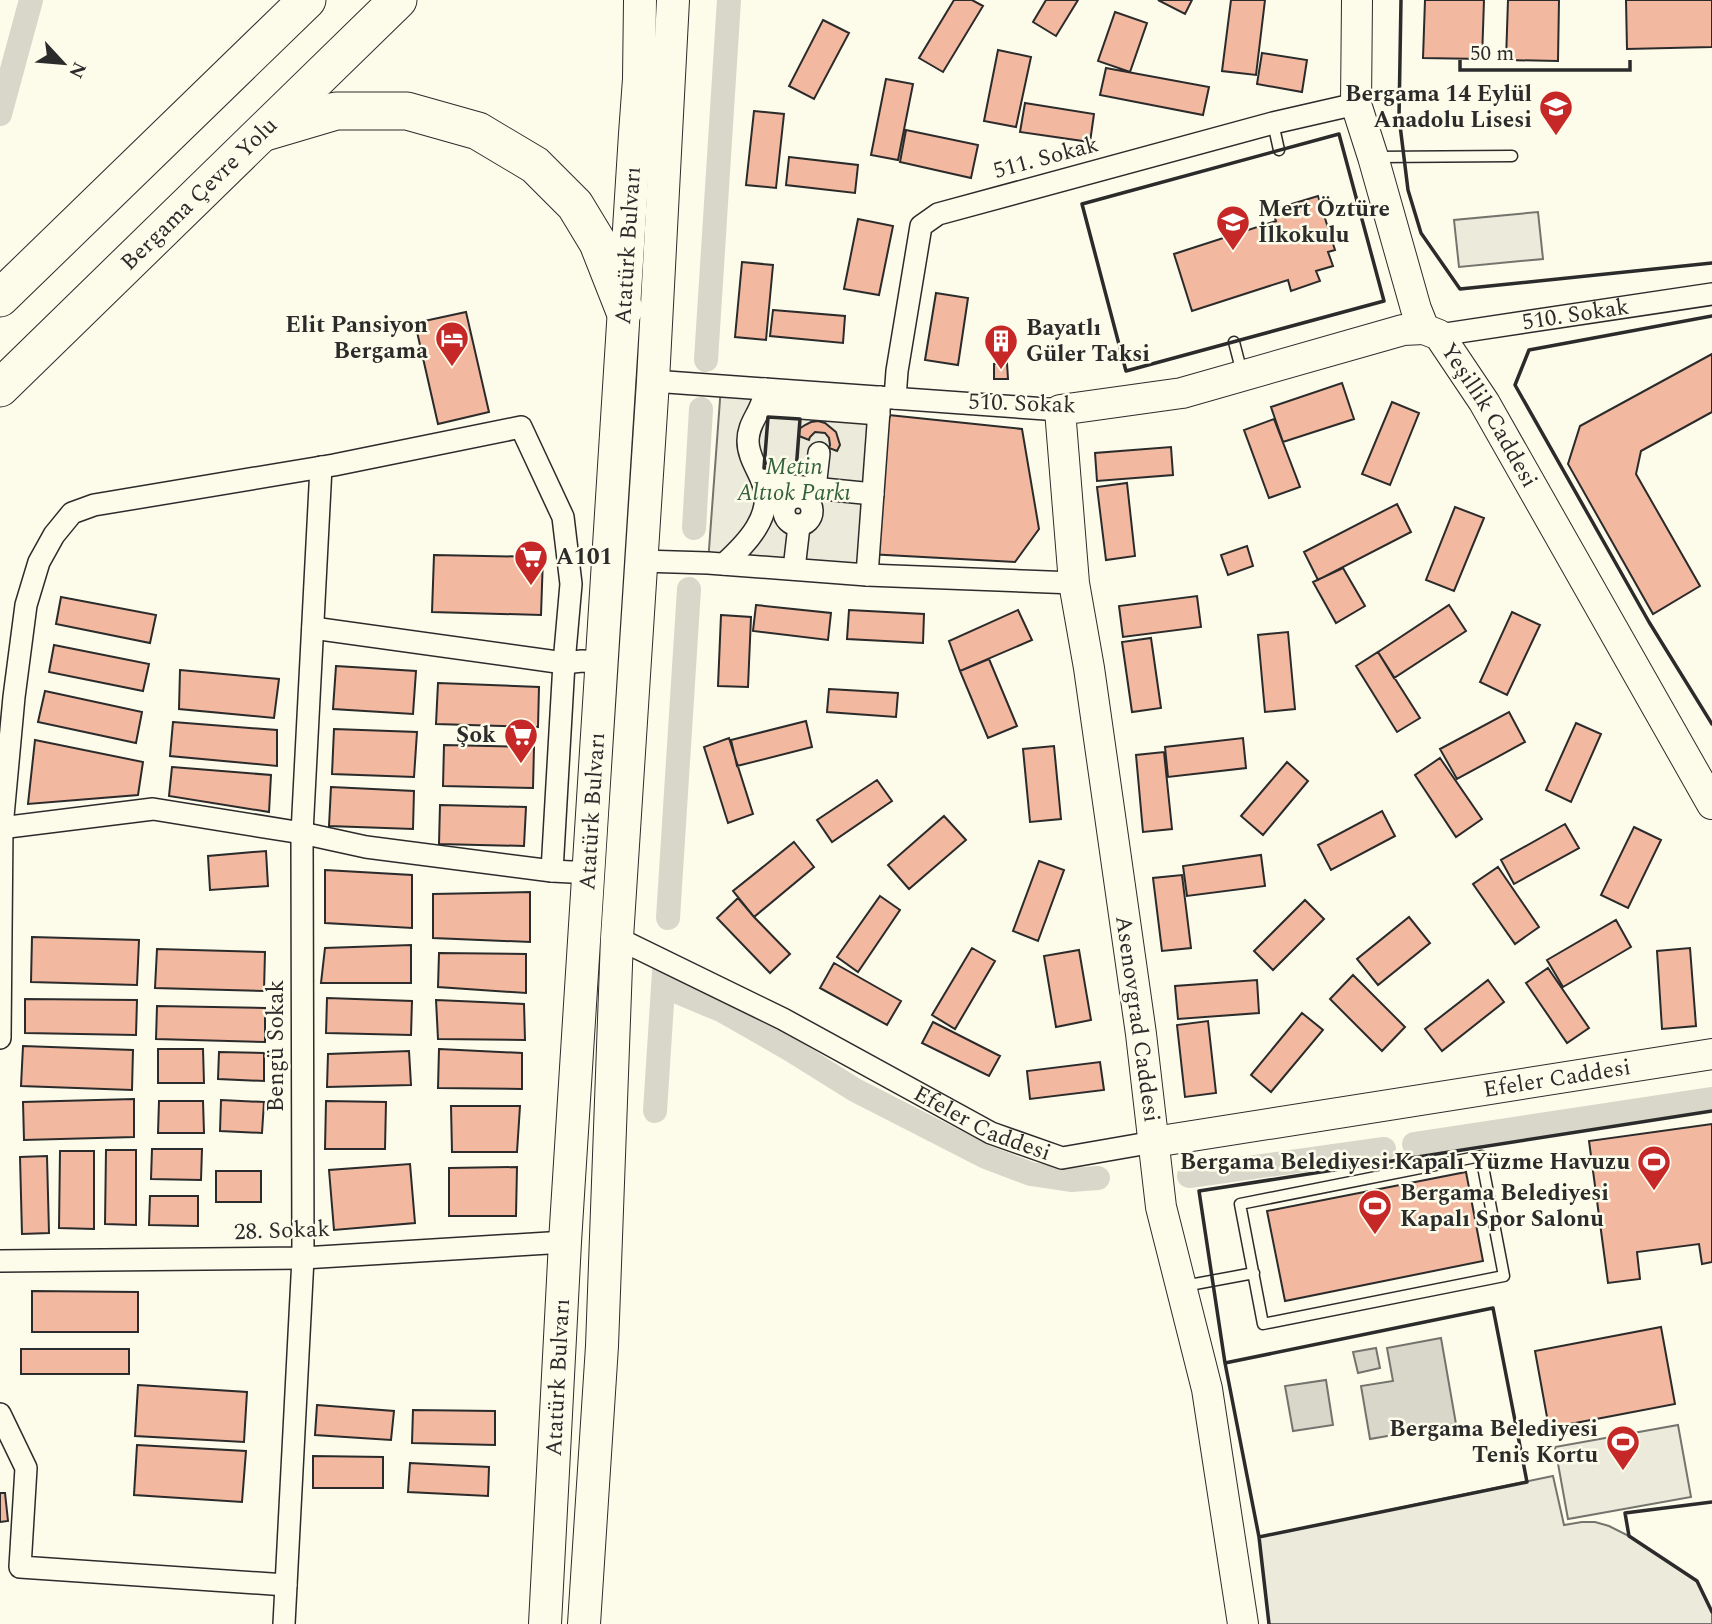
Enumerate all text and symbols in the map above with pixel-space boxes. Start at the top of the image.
north arrow [28,28,98,98]
scale bar [1460,28,1630,72]
text: 50 m [1470,38,1514,70]
text: N [60,56,93,83]
place label: Bergama 14 Eylül Anadolu Lisesi [1345,77,1532,138]
school or university icon: Bergama 14 Eylül Anadolu Lisesi [1537,88,1575,137]
street label: Bergama Çevre Yolu [112,109,286,279]
street label: 511. Sokak [990,127,1103,189]
street label: Atatürk Bulvarı [606,165,650,326]
place label: Mert Öztüre İlkokulu [1258,192,1390,253]
school or university icon: Mert Öztüre İlkokulu [1214,203,1252,252]
street label: 510. Sokak [1520,289,1631,340]
place label: Elit Pansiyon Bergama [285,308,428,369]
place label: Bayatlı Güler Taksi [1026,311,1150,372]
hotel icon: Elit Pansiyon Bergama [433,319,471,368]
building icon: Bayatlı Güler Taksi [982,322,1020,371]
street label: Yeşillik Caddesi [1431,336,1547,494]
street label: 510. Sokak [968,385,1077,423]
park label: Metin Altıok Parkı [736,450,851,511]
supermarket icon: A101 [512,538,550,587]
place label: A101 [556,540,613,575]
supermarket icon: Şok [502,716,540,765]
place label: Şok [456,718,496,753]
street label: Atatürk Bulvarı [570,731,615,891]
street label: Asenovgrad Caddesi [1105,913,1169,1125]
street label: Bengü Sokak [259,980,294,1112]
street label: Efeler Caddesi [1481,1050,1633,1107]
street label: Efeler Caddesi [907,1076,1056,1170]
sports icon: Bergama Belediyesi Kapalı Yüzme Havuzu [1635,1143,1673,1192]
place label: Bergama Belediyesi Kapalı Yüzme Havuzu [1180,1145,1630,1180]
place label: Bergama Belediyesi Kapalı Spor Salonu [1400,1176,1609,1237]
sports icon: Bergama Belediyesi Kapalı Spor Salonu [1356,1187,1394,1236]
street label: 28. Sokak [233,1212,331,1250]
street label: Atatürk Bulvarı [536,1297,580,1457]
place label: Bergama Belediyesi Tenis Kortu [1389,1412,1598,1473]
sports icon: Bergama Belediyesi Tenis Kortu [1604,1423,1642,1472]

